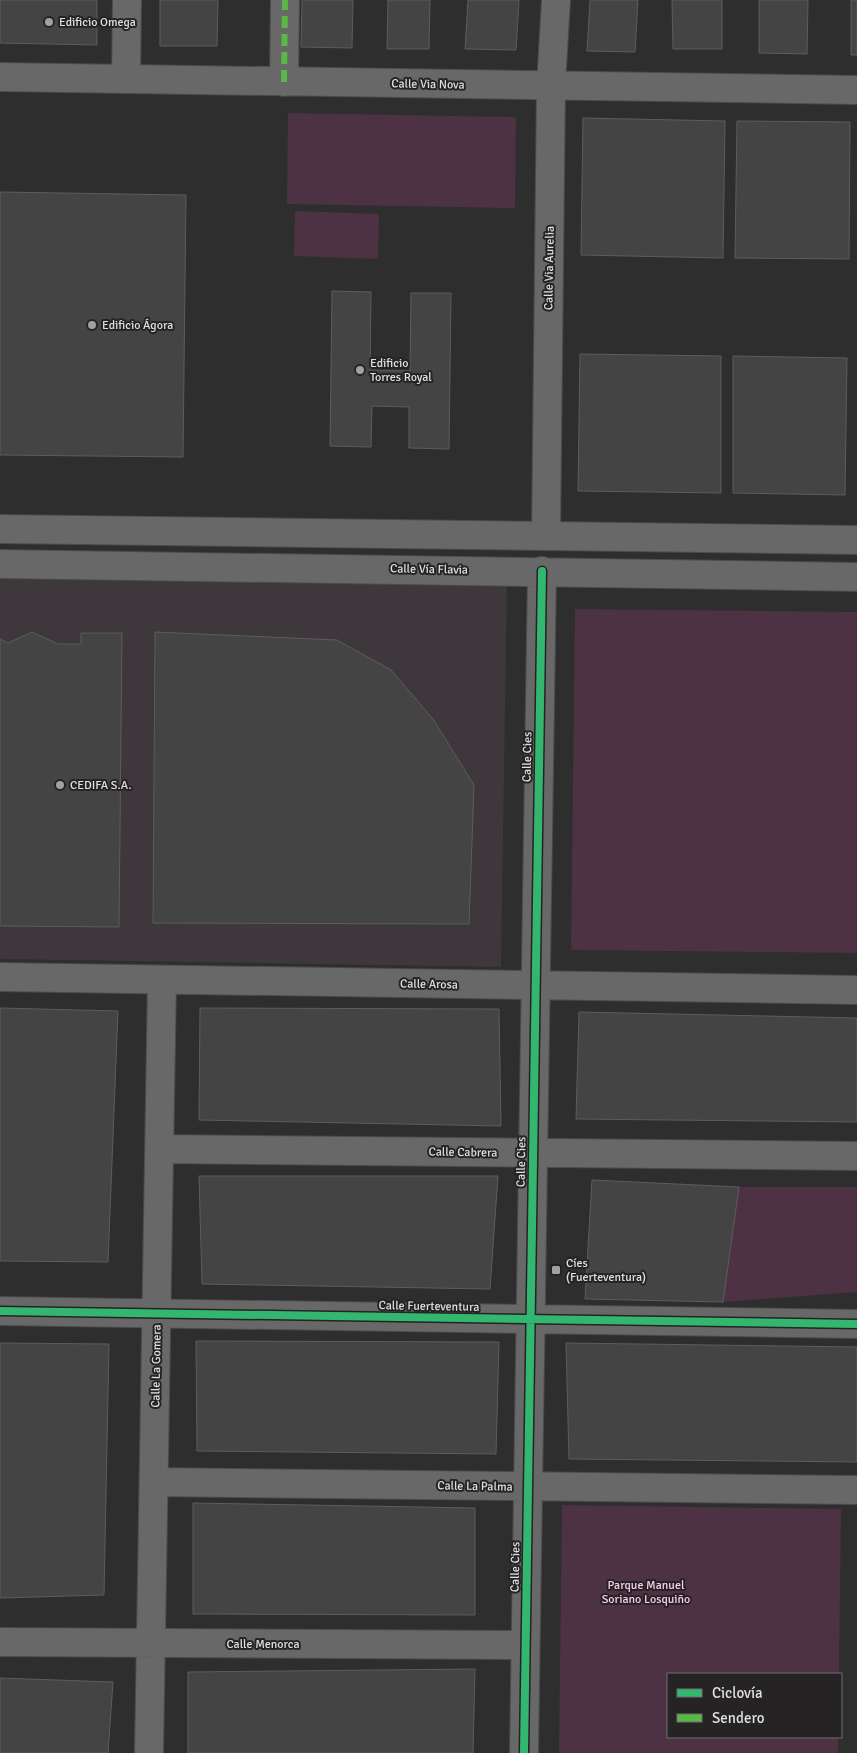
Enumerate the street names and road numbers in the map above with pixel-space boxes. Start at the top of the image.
street label: Calle Via Nova [391,76,465,93]
street label: Calle Via Aurelia [541,226,558,310]
street label: Calle Vía Flavia [390,561,468,578]
street label: Calle Cies [520,732,535,782]
street label: Calle Arosa [400,976,458,993]
street label: Calle Cies [514,1137,529,1187]
street label: Calle Cabrera [428,1144,498,1161]
street label: Calle Fuerteventura [378,1298,480,1315]
street label: Calle La Gomera [148,1324,165,1408]
street label: Calle La Palma [437,1478,513,1495]
street label: Calle Cies [508,1542,523,1592]
street label: Calle Menorca [226,1637,300,1652]

